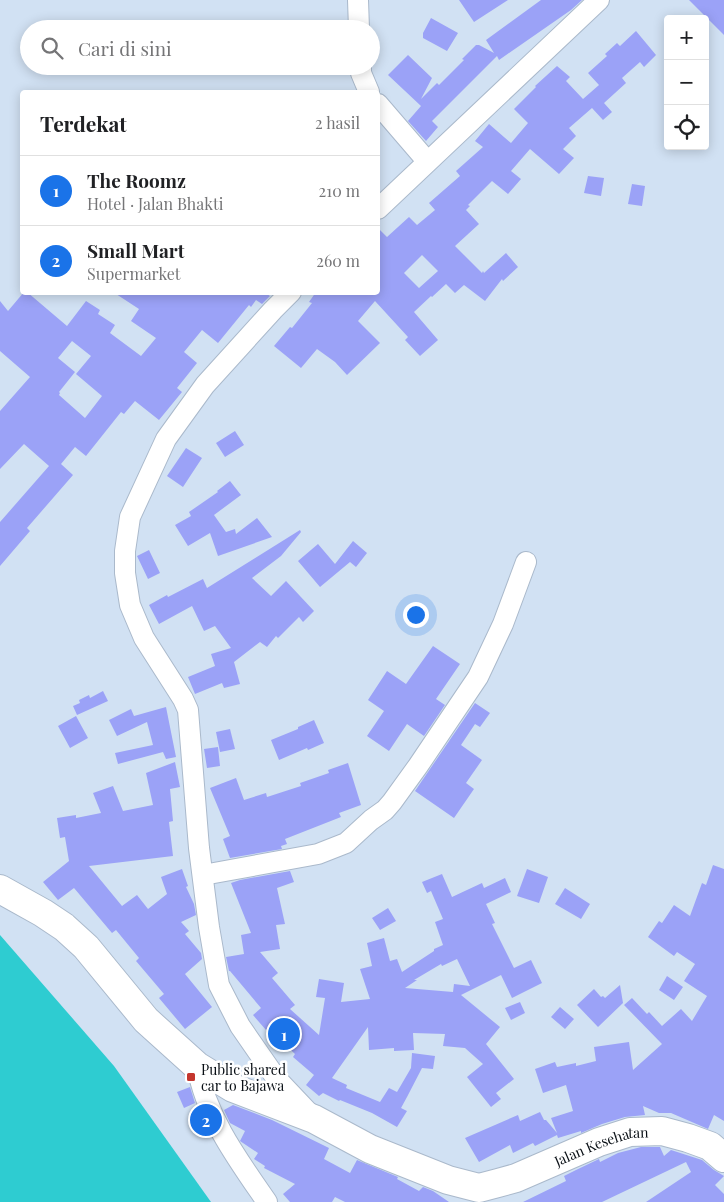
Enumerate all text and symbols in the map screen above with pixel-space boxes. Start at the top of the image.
map controls [664,15,709,150]
button: + [664,15,709,60]
search box [20,20,380,75]
icon: search [38,34,66,62]
text: Cari di sini [78,35,172,61]
button: − [664,60,709,105]
button: locate [664,105,709,150]
text: Terdekat [40,109,127,137]
text: 2 hasil [315,112,360,133]
text: The Roomz [87,167,186,193]
text: 1 [53,180,59,201]
text: 210 m [319,180,360,201]
text: Hotel · Jalan Bhakti [87,193,223,214]
text: Small Mart [87,237,184,263]
text: 2 [52,250,60,271]
text: 260 m [316,250,360,271]
text: Supermarket [87,263,181,284]
your location [403,602,429,628]
pin: 1 [268,1015,300,1053]
place label: Public shared car to Bajawa [201,1060,286,1095]
marker: Public shared car to Bajawa [185,1071,197,1083]
pin: 2 [190,1101,222,1139]
street label: Jalan Kesehatan [550,1122,649,1170]

